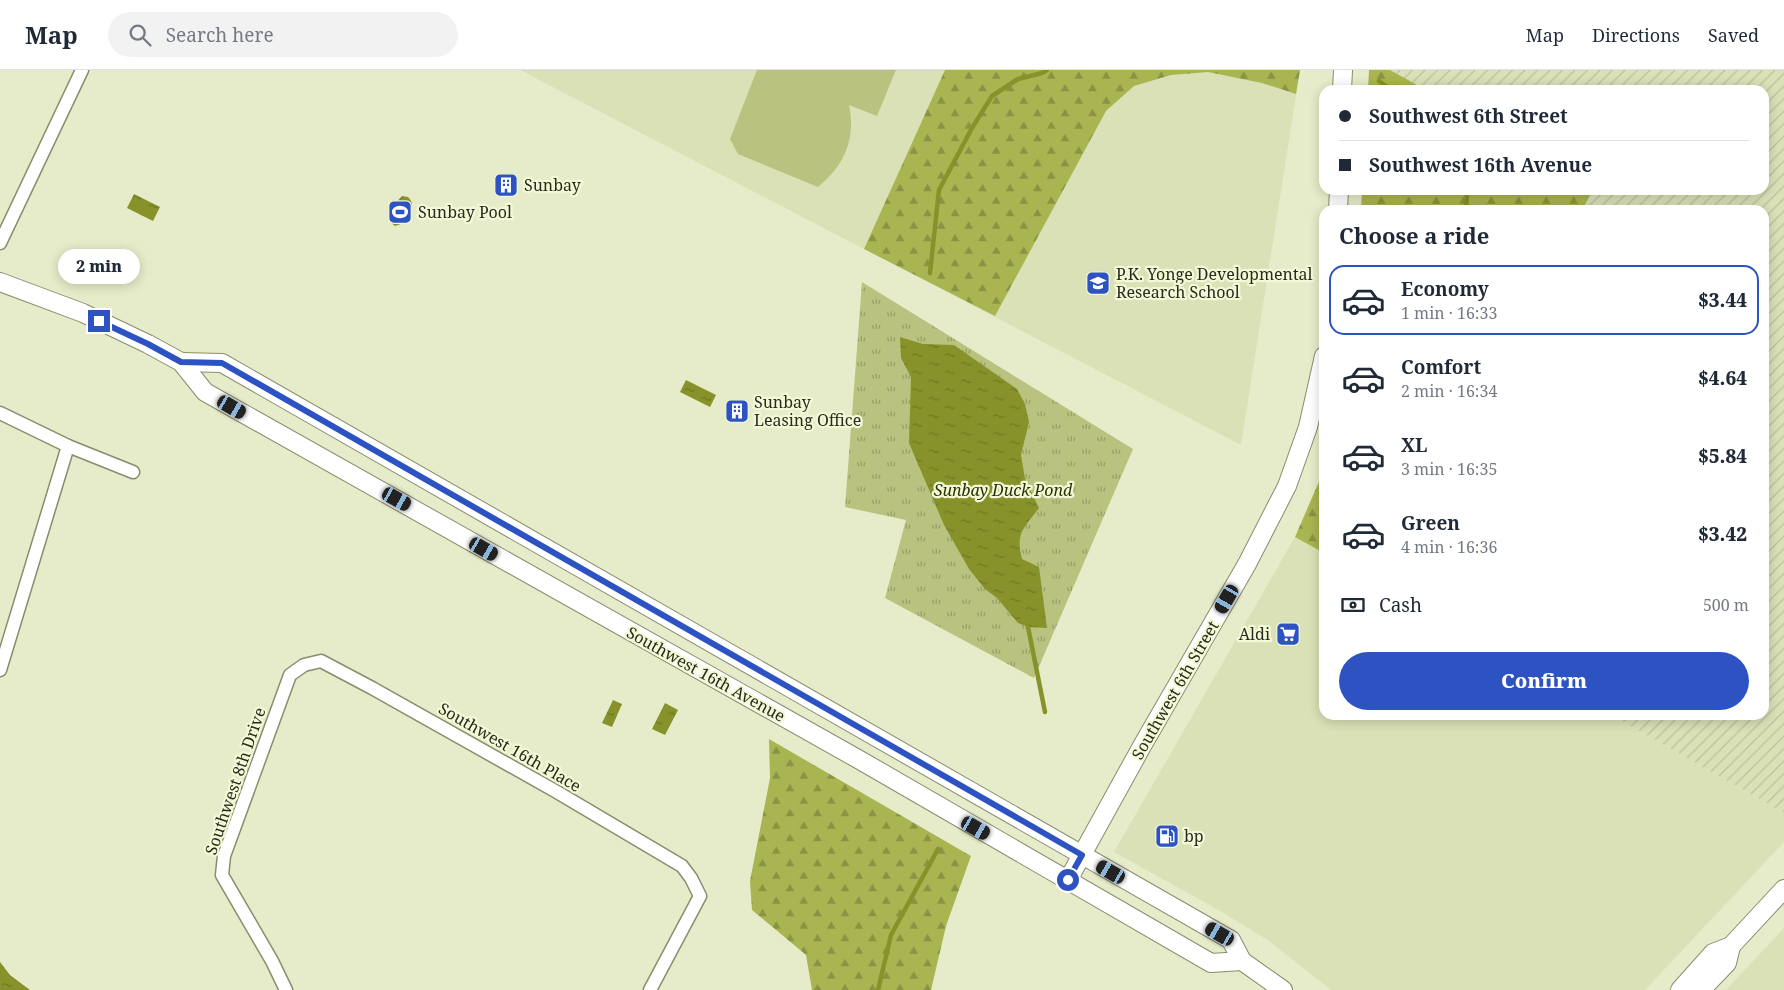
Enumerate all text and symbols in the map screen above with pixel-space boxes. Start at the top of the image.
search box [108,12,458,57]
text: Map [25,18,78,51]
icon: search [126,21,154,49]
text: Search here [166,22,274,48]
text: Map [1526,23,1564,47]
text: Directions [1592,23,1680,47]
text: Saved [1708,23,1759,47]
text: Southwest 6th Street [1369,103,1568,129]
text: Southwest 16th Avenue [1369,152,1592,178]
building icon: Sunbay [493,172,519,198]
place label: Sunbay [524,174,582,196]
sports icon: Sunbay Pool [387,199,413,225]
place label: Sunbay Pool [418,201,512,223]
text: Choose a ride [1339,220,1489,250]
callout: 2 min [58,248,140,284]
text: 2 min [76,255,122,277]
place label: P.K. Yonge Developmental Research School [1116,263,1313,303]
school or university icon: P.K. Yonge Developmental Research School [1085,270,1111,296]
text: Economy [1401,276,1489,302]
icon: car [1341,278,1386,323]
text: $3.44 [1698,287,1747,313]
text: 1 min · 16:33 [1401,302,1497,324]
route end [88,310,110,332]
text: Comfort [1401,354,1481,380]
icon: car [1341,356,1386,401]
text: $4.64 [1698,365,1747,391]
text: 2 min · 16:34 [1401,380,1497,402]
place label: Sunbay Leasing Office [754,391,861,431]
car [215,393,248,421]
building icon: Sunbay Leasing Office [724,398,750,424]
text: XL [1401,432,1427,458]
icon: car [1341,434,1386,479]
text: $5.84 [1698,443,1747,469]
text: 3 min · 16:35 [1401,458,1497,480]
park label: Sunbay Duck Pond [934,479,1073,501]
car [380,485,413,513]
text: Green [1401,510,1460,536]
icon: car [1341,512,1386,557]
text: $3.42 [1698,521,1747,547]
car [467,535,500,563]
text: 4 min · 16:36 [1401,536,1497,558]
car [1213,582,1240,616]
icon: cash [1339,591,1367,619]
text: Cash [1379,592,1422,618]
text: 500 m [1703,594,1749,616]
street label: Southwest 6th Street [1126,616,1224,763]
street label: Southwest 16th Avenue [623,621,789,727]
supermarket icon: Aldi [1275,621,1301,647]
place label: Aldi [1239,623,1270,645]
button: Confirm [1339,652,1749,710]
street label: Southwest 16th Place [435,697,585,797]
street label: Southwest 8th Drive [199,704,271,858]
car [959,814,992,842]
fuel station icon: bp [1154,823,1180,849]
place label: bp [1184,825,1204,847]
car [1094,858,1127,886]
route start [1057,869,1079,891]
car [1203,920,1236,948]

